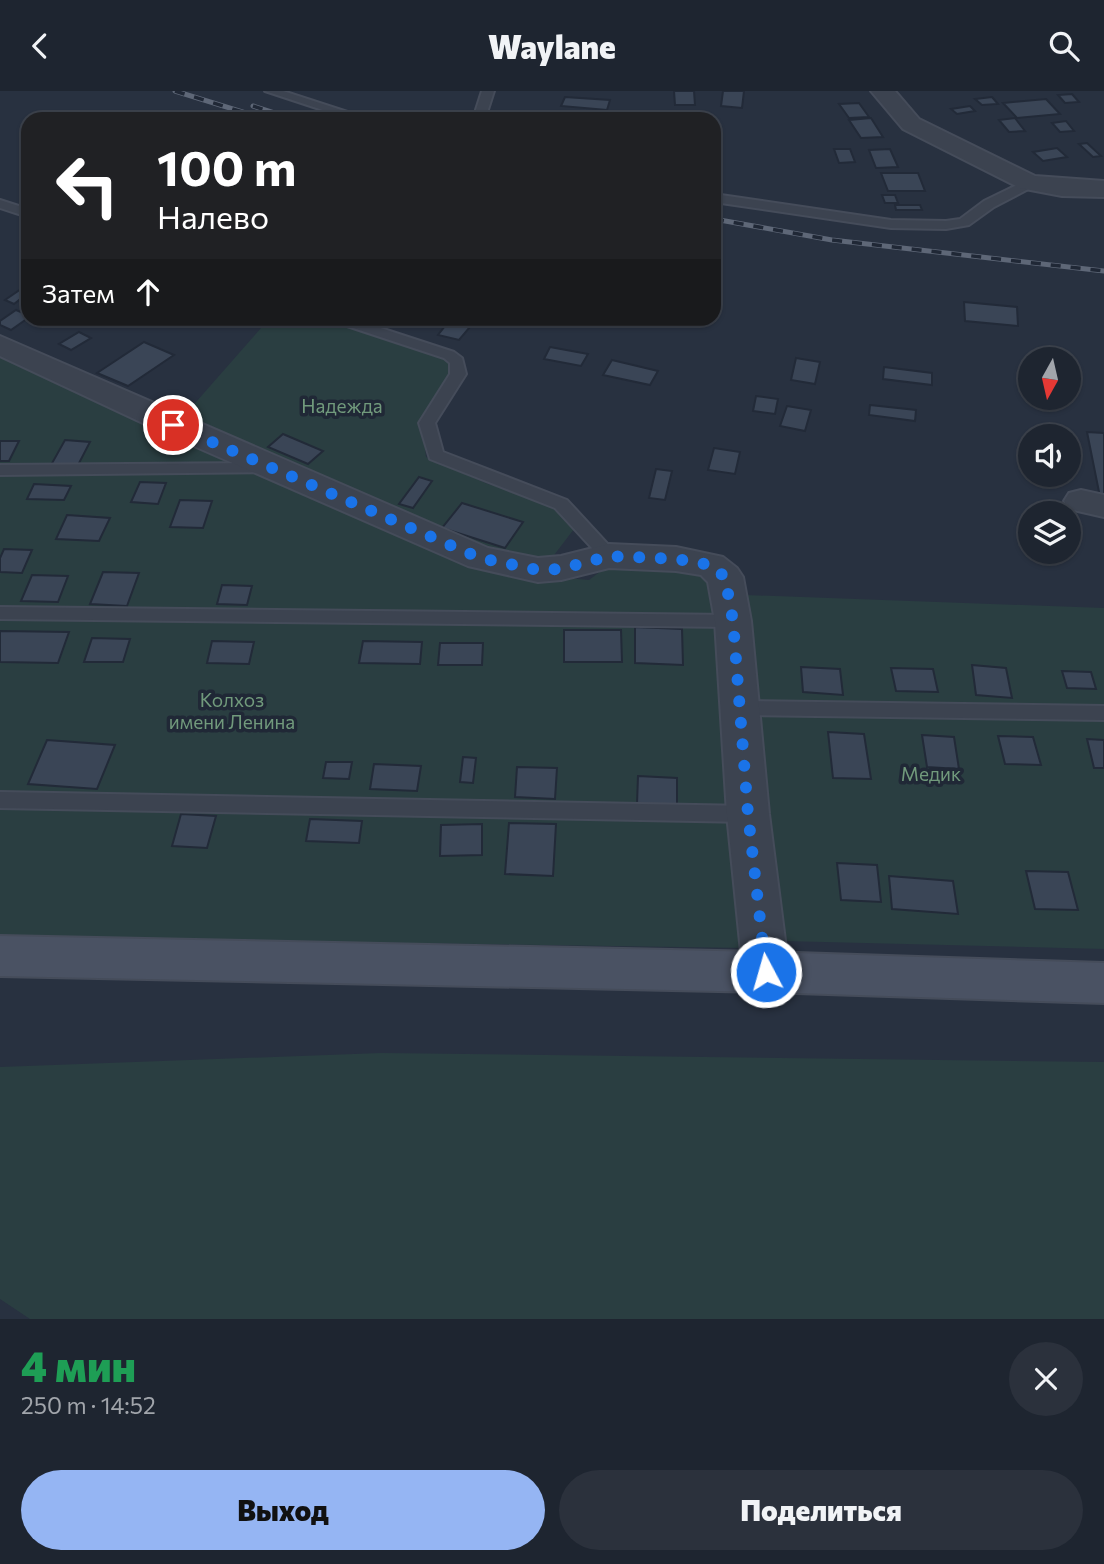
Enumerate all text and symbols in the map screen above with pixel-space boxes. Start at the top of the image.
text: Waylane [488,26,616,66]
icon: back [21,27,59,65]
icon: search [1045,27,1083,65]
text: 100 m [157,136,296,196]
icon: left [42,140,133,231]
text: Налево [157,196,269,236]
icon: ahead [129,273,167,311]
text: Затем [42,277,115,308]
north arrow [1018,347,1082,409]
map controls [1018,347,1081,564]
park label: Надежда [301,394,383,417]
pin [143,395,203,455]
icon: arrive [154,406,192,444]
button: sound [1018,424,1081,487]
button: layers [1018,501,1081,564]
park label: Колхоз имени Ленина [169,688,295,733]
park label: Медик [901,762,961,785]
position arrow [729,935,803,1009]
text: 4 мин [21,1339,136,1391]
button: close [1009,1342,1083,1416]
text: 250 m · 14:52 [21,1391,156,1419]
button: Выход [21,1470,545,1550]
button: Поделиться [559,1470,1083,1550]

